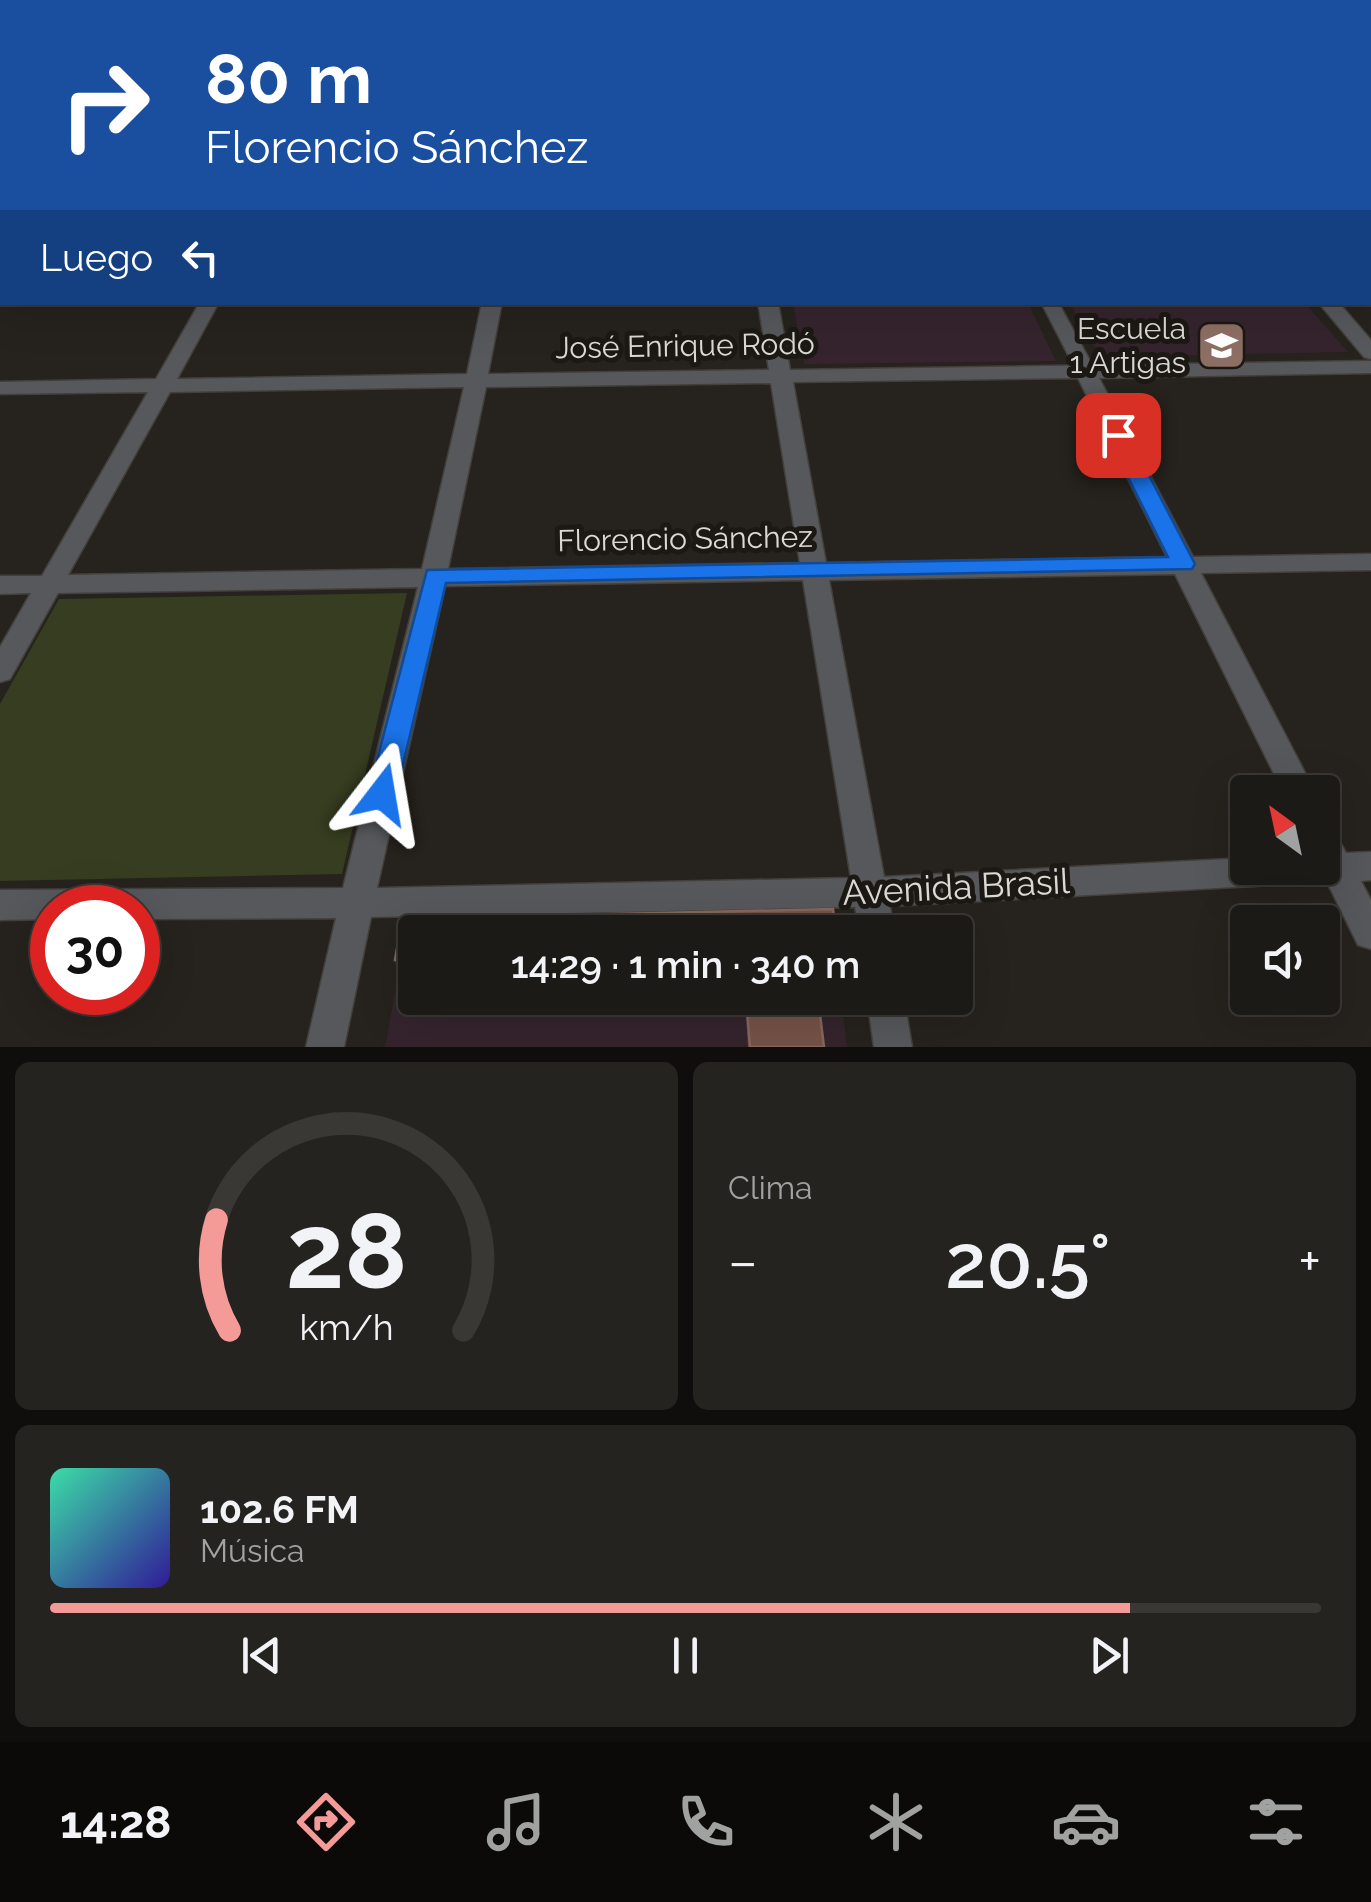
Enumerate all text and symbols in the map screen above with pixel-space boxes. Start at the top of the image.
text: 80 m [205,37,372,119]
icon: right [40,40,170,170]
text: Florencio Sánchez [205,121,588,174]
icon: left [173,230,228,285]
text: Luego [40,235,153,280]
place label: Escuela 1 Artigas [1070,311,1186,380]
school or university icon: Escuela 1 Artigas [1195,320,1247,372]
street label: José Enrique Rodó [555,326,815,365]
pin [1076,393,1161,478]
icon: arrive [1091,408,1146,463]
street label: Florencio Sánchez [557,519,813,558]
position arrow [330,742,434,846]
north arrow [1230,775,1340,885]
map controls [1230,775,1340,1015]
street label: Avenida Brasil [841,860,1071,913]
speed limit sign: 30 [30,885,160,1015]
button: sound [1230,905,1340,1015]
text: 14:29 · 1 min · 340 m [511,942,860,987]
text: Clima [728,1169,812,1206]
text: 28 [286,1190,407,1312]
text: 20.5° [945,1217,1111,1306]
text: − [728,1229,758,1294]
text: + [1298,1229,1321,1294]
text: km/h [299,1306,394,1348]
text: 102.6 FM [200,1487,359,1532]
text: Música [200,1532,305,1569]
icon: previous [234,1628,289,1683]
icon: pause [658,1628,713,1683]
icon: next [1082,1628,1137,1683]
icon: directions [291,1787,361,1857]
icon: music [481,1787,551,1857]
icon: phone [671,1787,741,1857]
icon: climate [861,1787,931,1857]
icon: car [1051,1787,1121,1857]
icon: filters [1241,1787,1311,1857]
text: 14:28 [60,1796,172,1849]

